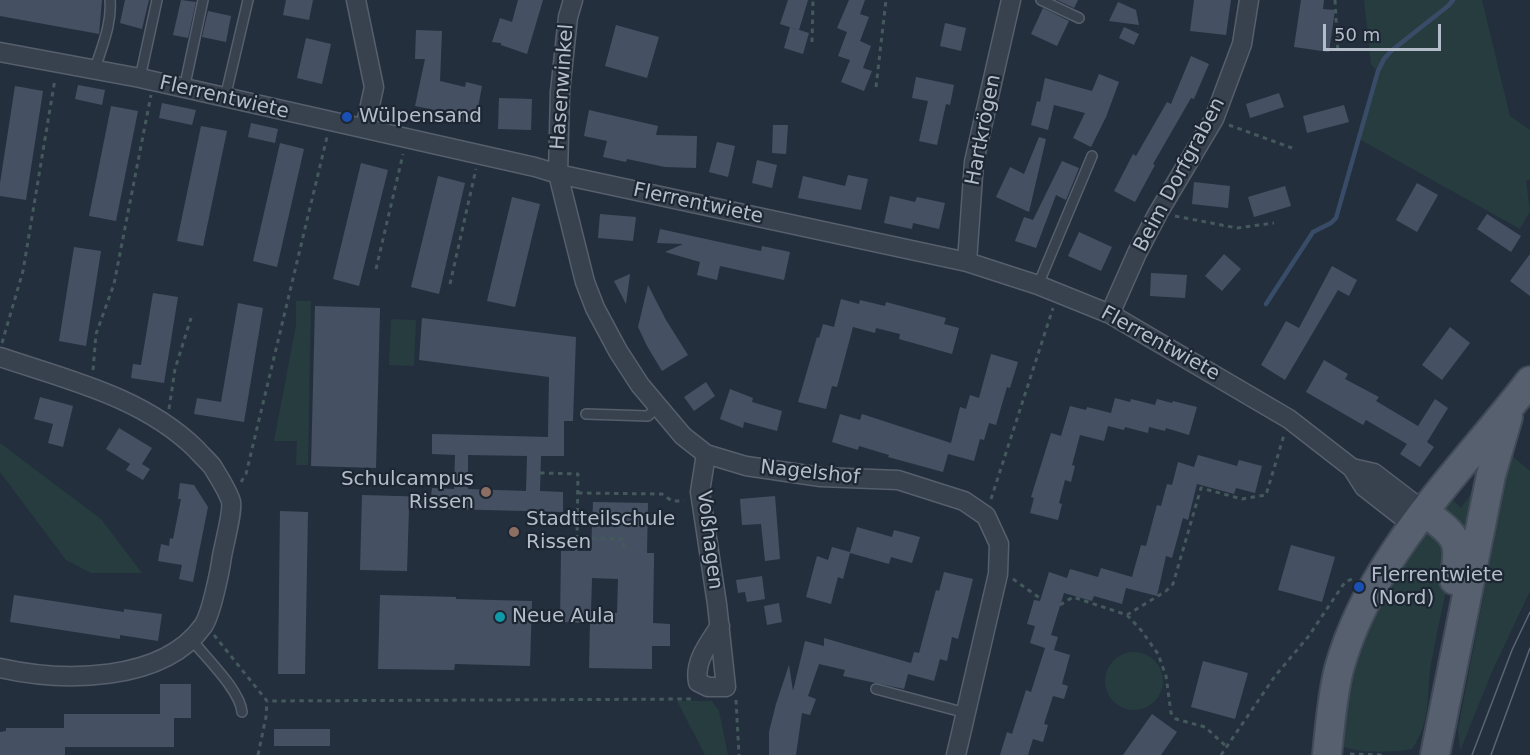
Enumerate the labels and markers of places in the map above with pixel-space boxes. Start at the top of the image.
place label: Wülpensand [359,105,482,129]
marker: Wülpensand [340,110,354,124]
place label: Schulcampus Rissen [341,468,474,515]
marker: Schulcampus Rissen [479,485,493,499]
place label: Stadtteilschule Rissen [526,508,675,555]
marker: Stadtteilschule Rissen [507,525,521,539]
place label: Flerrentwiete (Nord) [1371,564,1503,611]
marker: Flerrentwiete (Nord) [1352,580,1366,594]
place label: Neue Aula [512,605,615,629]
marker: Neue Aula [493,610,507,624]

